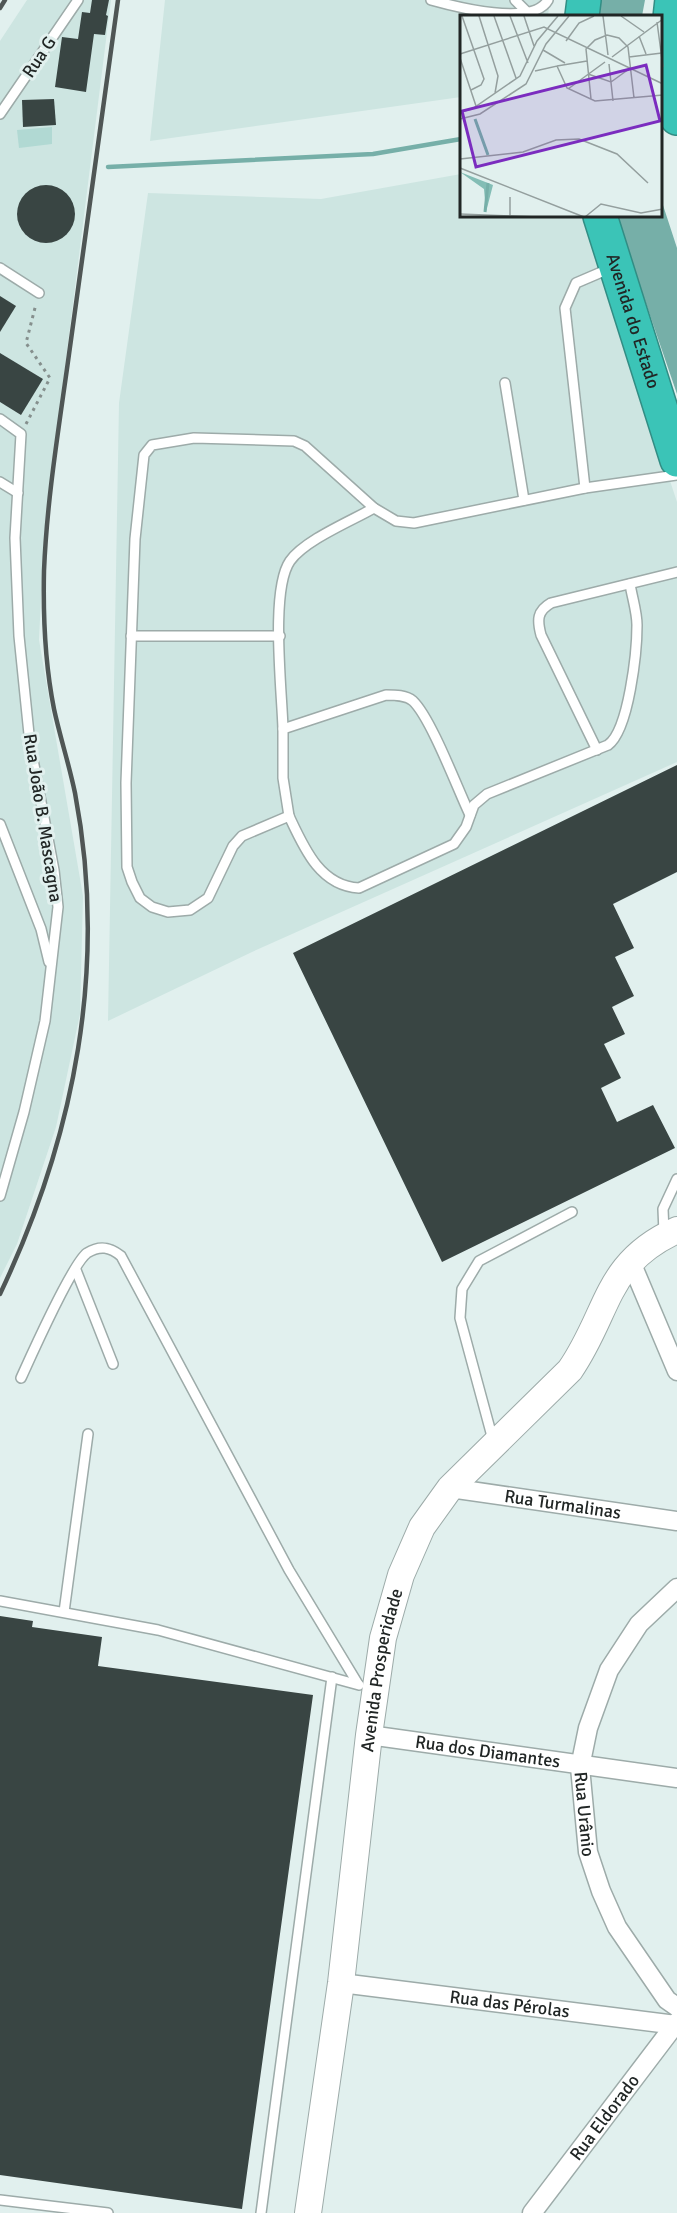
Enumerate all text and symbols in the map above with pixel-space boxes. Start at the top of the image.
inset map [460,15,662,218]
street label: Rua G [17,32,61,82]
street label: Avenida do Estado [601,251,665,391]
street label: Rua João B. Mascagna [19,732,67,904]
street label: Rua Turmalinas [503,1485,623,1524]
street label: Avenida Prosperidade [356,1586,408,1753]
street label: Rua dos Diamantes [414,1731,562,1773]
street label: Rua Urânio [569,1771,599,1857]
street label: Rua das Pérolas [448,1986,571,2023]
street label: Rua Eldorado [565,2070,644,2165]

